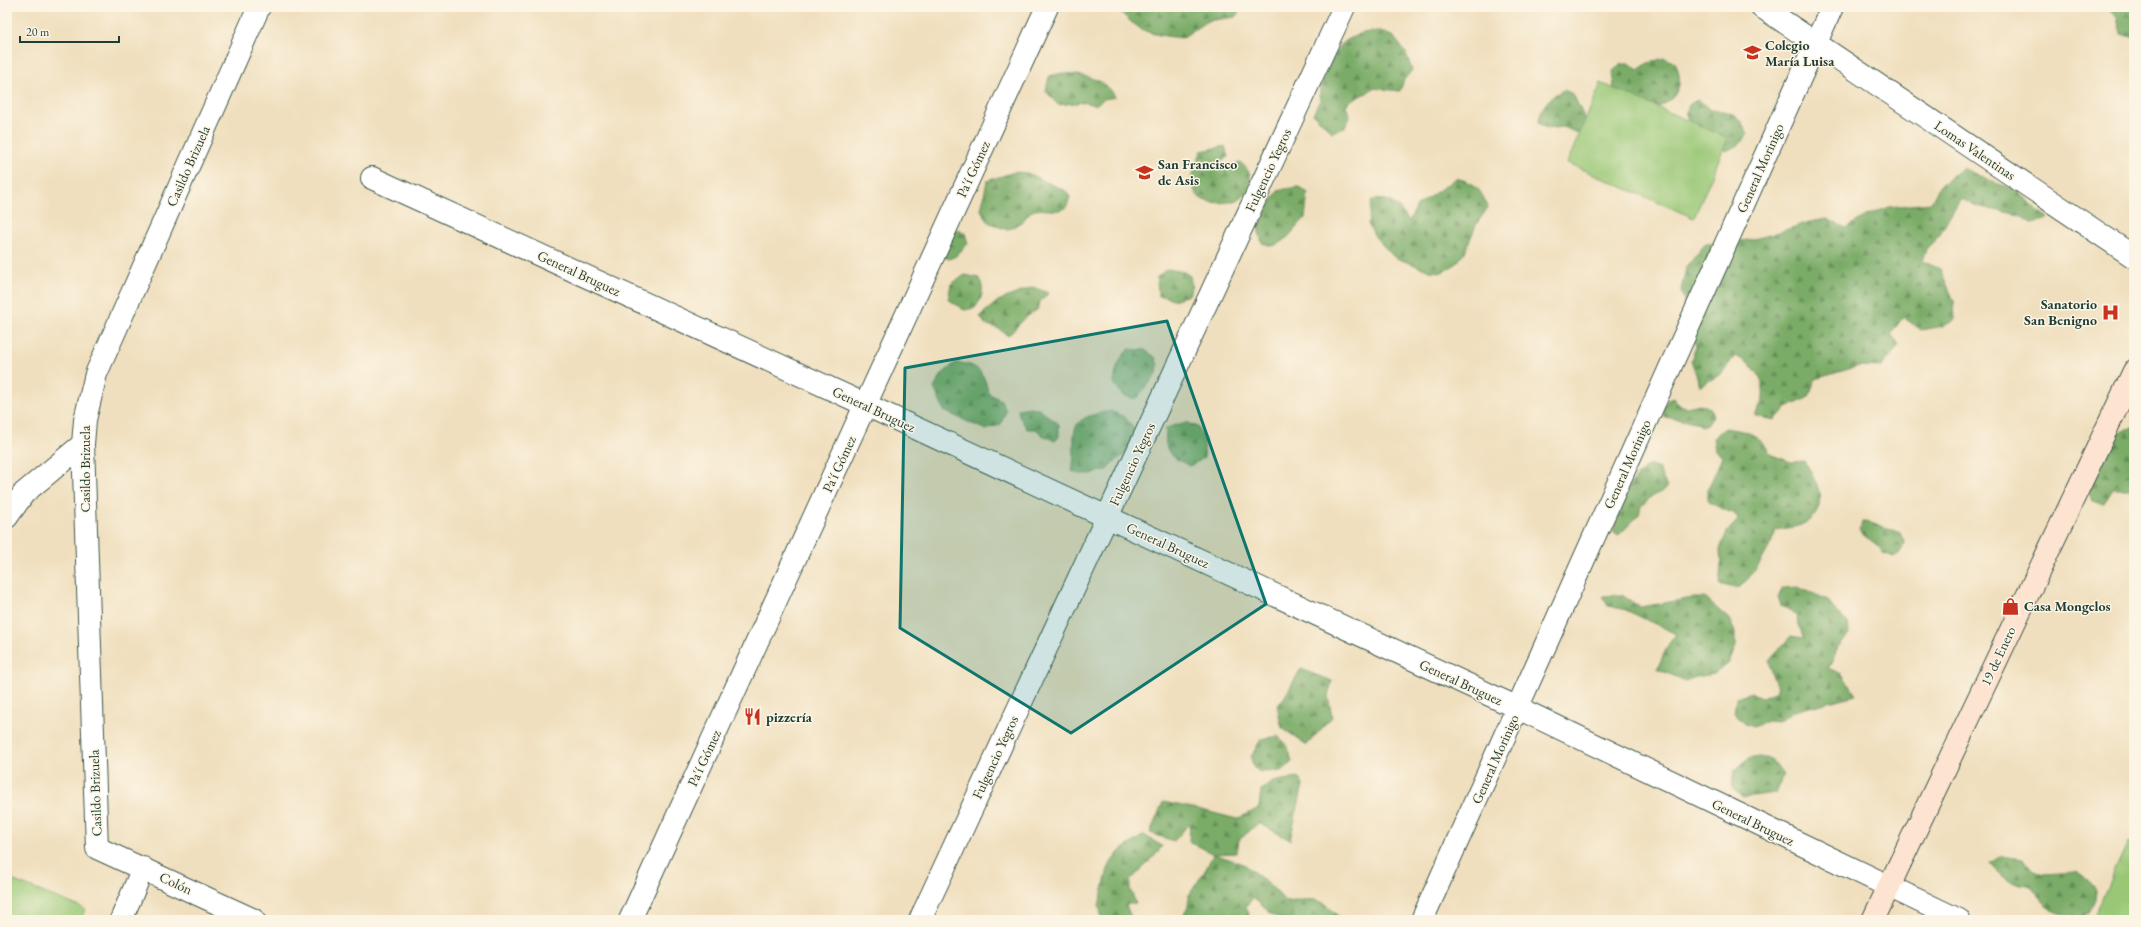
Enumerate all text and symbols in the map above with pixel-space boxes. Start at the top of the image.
scale bar [20,18,119,44]
text: 20 m [26,24,50,40]
place label: Colegio María Luisa [1765,36,1835,70]
school or university icon: Colegio María Luisa [1742,43,1762,63]
street label: Lomas Valentinas [1931,116,2019,184]
street label: General Morinigo [1732,120,1788,216]
street label: Casildo Brizuela [162,122,214,209]
street label: Fulgencio Yegros [1241,125,1295,215]
street label: Pa'í Gómez [952,137,994,200]
place label: San Francisco de Asis [1158,155,1237,189]
school or university icon: San Francisco de Asis [1135,162,1155,182]
street label: General Bruguez [535,246,624,300]
place label: Sanatorio San Benigno [2024,295,2097,329]
hospital icon: Sanatorio San Benigno [2100,302,2120,322]
street label: General Bruguez [830,382,919,436]
street label: General Morinigo [1599,416,1655,512]
street label: Fulgencio Yegros [1105,419,1159,509]
street label: Casildo Brizuela [76,425,94,513]
street label: Pa'í Gómez [818,432,860,495]
street label: General Bruguez [1124,518,1213,572]
shop icon: Casa Mongelos [2001,596,2021,616]
place label: Casa Mongelos [2024,597,2110,615]
street label: 19 de Enero [1976,623,2020,689]
street label: General Bruguez [1417,655,1506,709]
restaurant icon: pizzería [743,707,763,727]
place label: pizzería [766,708,813,726]
street label: General Morinigo [1467,711,1523,807]
street label: Fulgencio Yegros [968,712,1022,802]
street label: Pa'í Gómez [683,726,725,789]
street label: Casildo Brizuela [84,749,106,837]
street label: General Bruguez [1709,794,1798,850]
street label: Colón [157,868,196,899]

